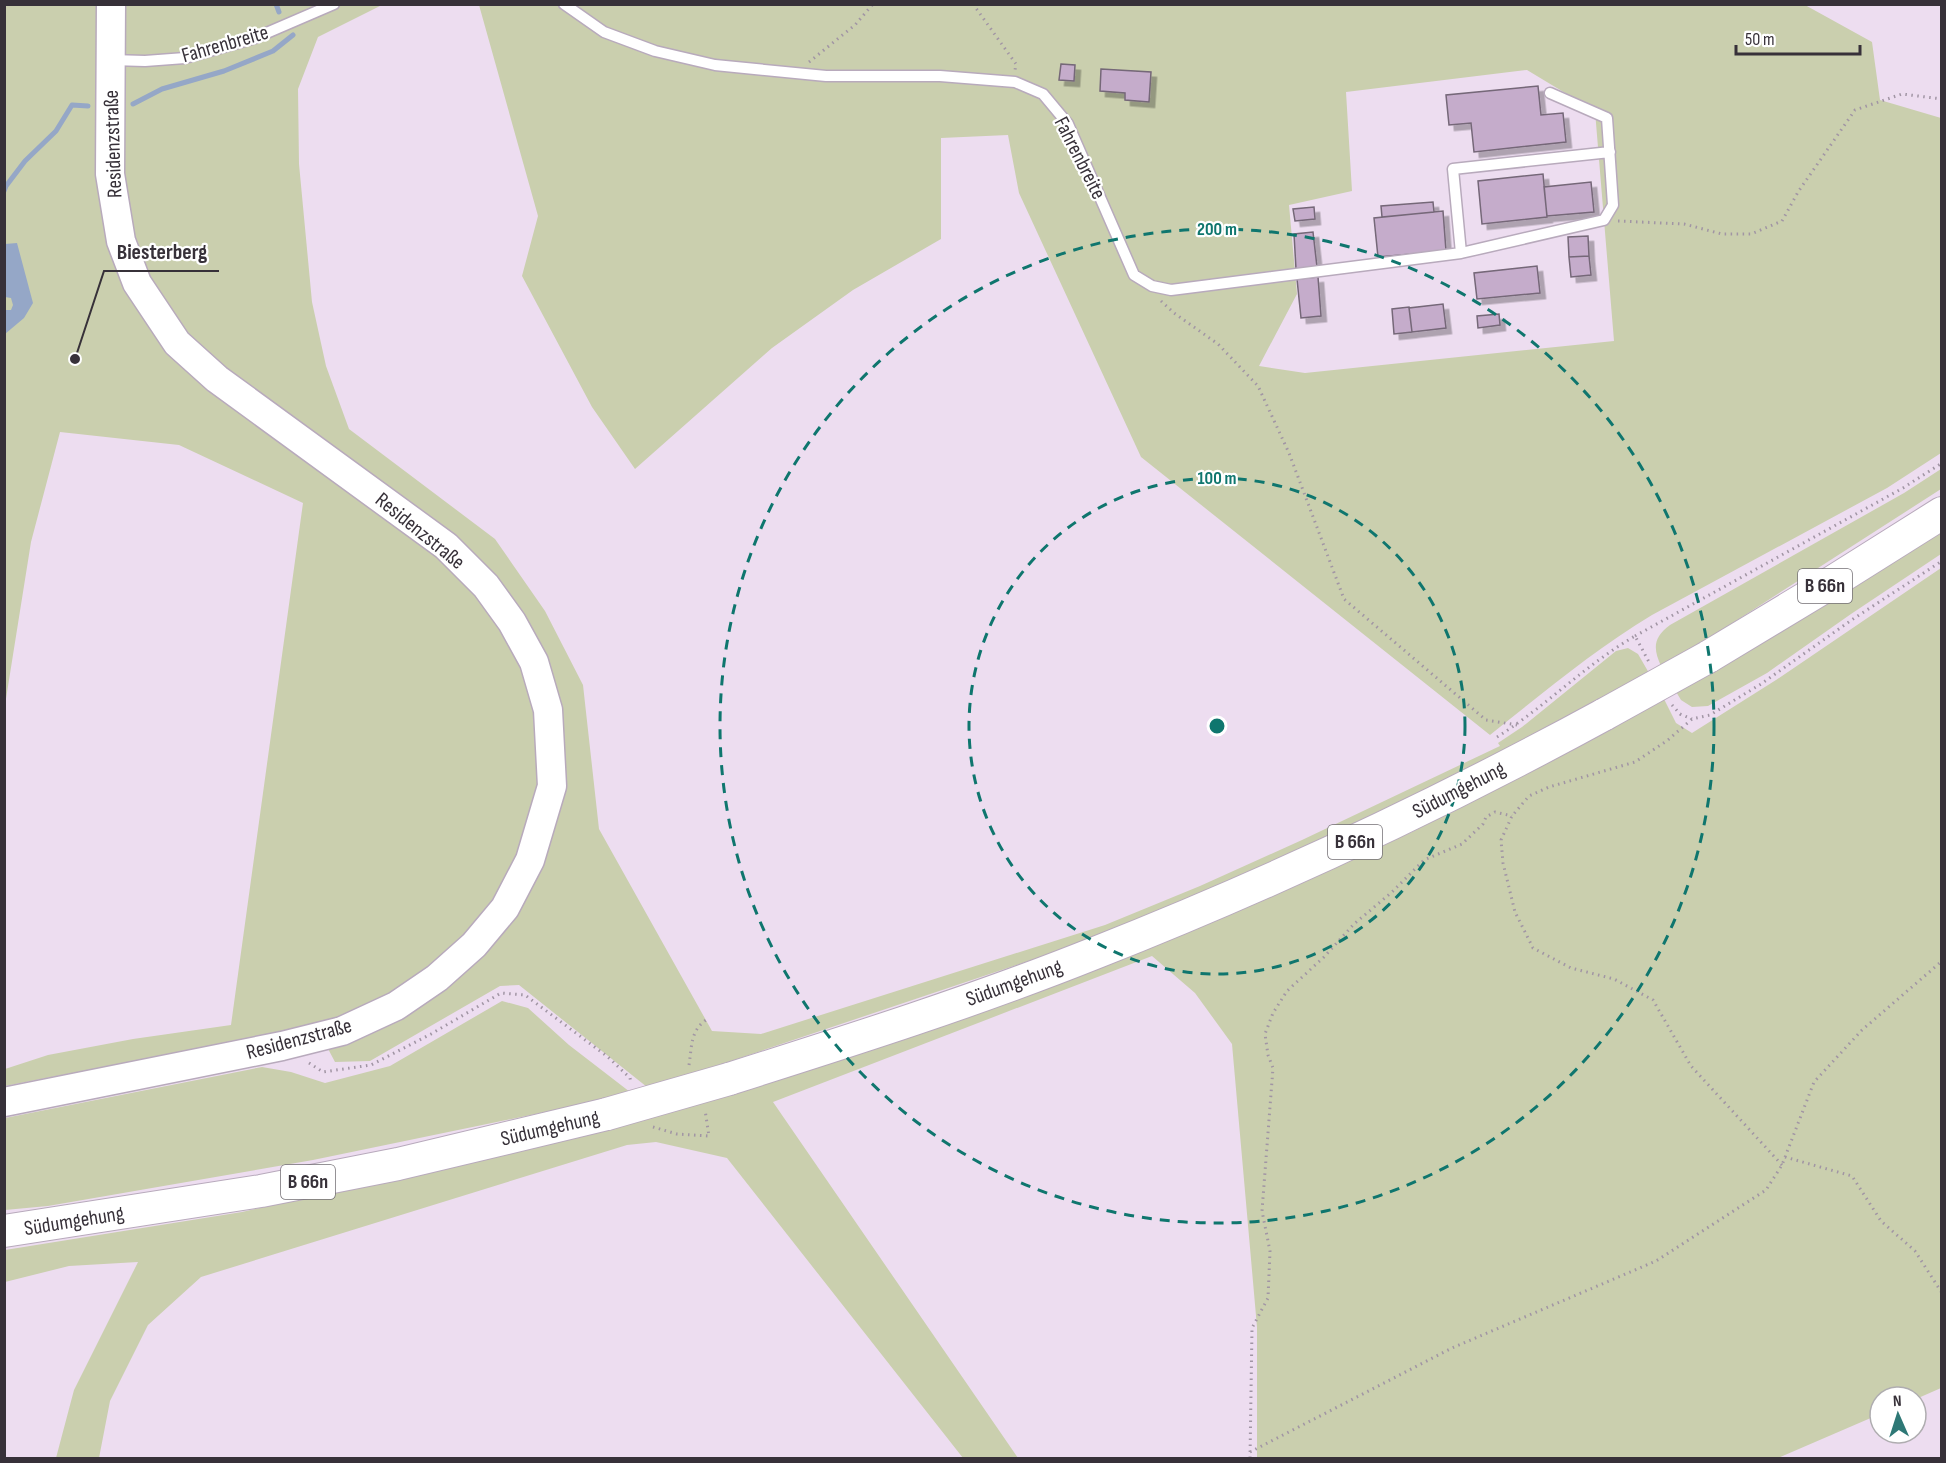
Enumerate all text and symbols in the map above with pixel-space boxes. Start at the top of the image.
scale bar [1736,18,1860,56]
street label: Fahrenbreite [179,20,271,68]
text: 50 m [1745,29,1775,50]
street label: Residenzstraße [99,90,127,198]
street label: Fahrenbreite [1049,113,1111,203]
text: 200 m [1197,219,1237,240]
callout: Biesterberg [104,231,219,271]
text: Biesterberg [117,239,207,266]
text: 100 m [1198,468,1237,489]
street label: Residenzstraße [370,487,470,575]
road number: B 66n [1798,569,1852,603]
centre of rings [1207,716,1227,736]
street label: Südumgehung [1408,756,1510,824]
road number: B 66n [1328,825,1382,859]
street label: Südumgehung [962,954,1066,1012]
street label: Residenzstraße [244,1013,354,1065]
street label: Südumgehung [498,1104,602,1152]
road number: B 66n [281,1165,335,1199]
street label: Südumgehung [22,1201,126,1241]
north arrow [1868,1385,1928,1445]
text: N [1893,1392,1902,1411]

